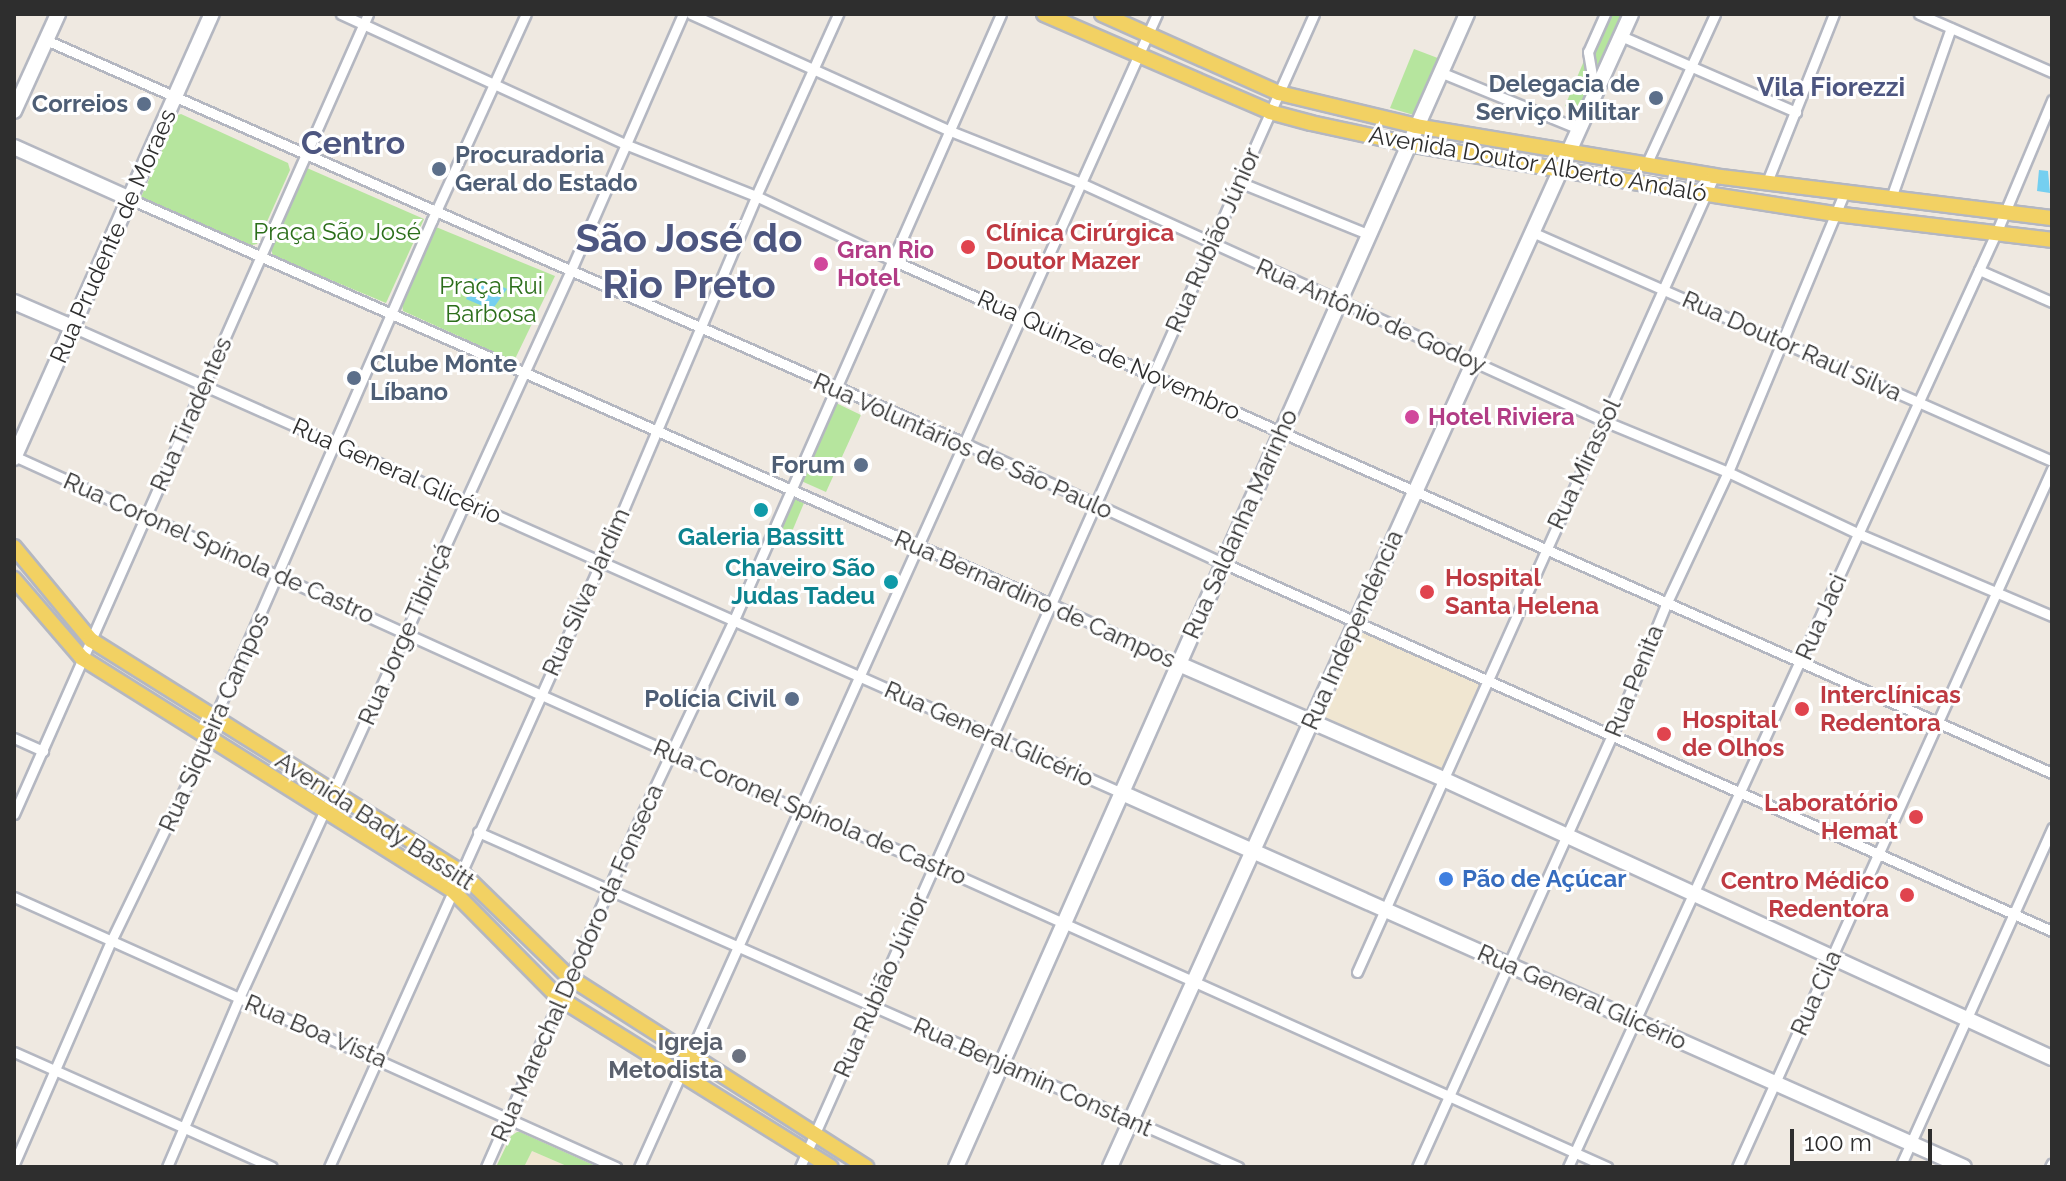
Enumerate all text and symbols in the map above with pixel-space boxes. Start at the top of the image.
place label: Delegacia de Serviço Militar [1476,70,1640,126]
district label: Vila Fiorezzi [1757,72,1905,104]
marker: Delegacia de Serviço Militar [1647,89,1665,107]
place label: Correios [32,90,128,118]
marker: Correios [135,95,153,113]
street label: Rua Prudente de Moraes [44,105,182,367]
street label: Avenida Doutor Alberto Andaló [1366,120,1710,208]
district label: Centro [301,124,405,162]
place label: Procuradoria Geral do Estado [455,141,638,197]
street label: Rua Rubião Júnior [1159,143,1267,337]
marker: Procuradoria Geral do Estado [430,160,448,178]
district label: São José do Rio Preto [575,214,803,308]
park label: Praça São José [253,218,421,246]
place label: Clínica Cirúrgica Doutor Mazer [986,219,1174,275]
place label: Gran Rio Hotel [837,236,934,292]
marker: Clínica Cirúrgica Doutor Mazer [957,236,979,258]
street label: Rua Antônio de Godoy [1251,252,1491,380]
marker: Gran Rio Hotel [812,255,830,273]
park label: Praça Rui Barbosa [439,272,543,328]
street label: Rua Quinze de Novembro [973,284,1245,426]
street label: Rua Doutor Raul Silva [1677,284,1907,408]
street label: Rua Tiradentes [144,332,238,496]
place label: Clube Monte Líbano [370,350,517,406]
street label: Rua Voluntários de São Paulo [808,367,1118,525]
marker: Clube Monte Líbano [345,369,363,387]
street label: Rua Mirassol [1541,394,1627,534]
place label: Hotel Riviera [1428,403,1575,431]
street label: Rua Saldanha Marinho [1176,405,1304,643]
marker: Hotel Riviera [1403,408,1421,426]
street label: Rua General Glicério [288,412,506,530]
place label: Forum [771,451,845,479]
marker: Forum [852,456,870,474]
street label: Rua Coronel Spínola de Castro [59,466,379,630]
marker: Galeria Bassitt [752,501,770,519]
street label: Rua Silva Jardim [536,503,636,681]
place label: Galeria Bassitt [678,523,844,551]
street label: Rua Bernardino de Campos [890,524,1180,674]
street label: Rua Independência [1295,526,1409,734]
street label: Rua Jorge Tibiriçá [352,538,458,730]
place label: Chaveiro São Judas Tadeu [725,554,875,610]
place label: Hospital Santa Helena [1445,564,1599,620]
street label: Rua Jaci [1789,569,1853,665]
marker: Chaveiro São Judas Tadeu [882,573,900,591]
marker: Hospital Santa Helena [1416,581,1438,603]
street label: Rua Siqueira Campos [153,608,275,836]
street label: Rua Penita [1599,621,1669,741]
street label: Rua General Glicério [880,675,1098,793]
place label: Interclínicas Redentora [1820,681,1961,737]
place label: Polícia Civil [644,685,776,713]
marker: Polícia Civil [783,690,801,708]
marker: Interclínicas Redentora [1791,698,1813,720]
place label: Hospital de Olhos [1682,706,1784,762]
marker: Hospital de Olhos [1653,723,1675,745]
street label: Rua Coronel Spínola de Castro [649,733,971,891]
street label: Avenida Bady Bassitt [270,746,480,896]
street label: Rua Marechal Deodoro da Fonseca [485,780,669,1146]
place label: Laboratório Hemat [1764,789,1898,845]
marker: Laboratório Hemat [1905,806,1927,828]
place label: Pão de Açúcar [1462,865,1627,893]
place label: Centro Médico Redentora [1721,867,1889,923]
marker: Pão de Açúcar [1437,870,1455,888]
marker: Centro Médico Redentora [1896,884,1918,906]
street label: Rua Rubião Júnior [827,888,935,1082]
street label: Rua General Glicério [1473,938,1691,1056]
street label: Rua Cila [1784,946,1848,1040]
street label: Rua Boa Vista [240,988,392,1074]
street label: Rua Benjamin Constant [909,1011,1157,1143]
place label: Igreja Metodista [608,1028,723,1084]
marker: Igreja Metodista [730,1047,748,1065]
scale bar [1794,1113,1936,1163]
text: 100 m [1804,1128,1872,1157]

